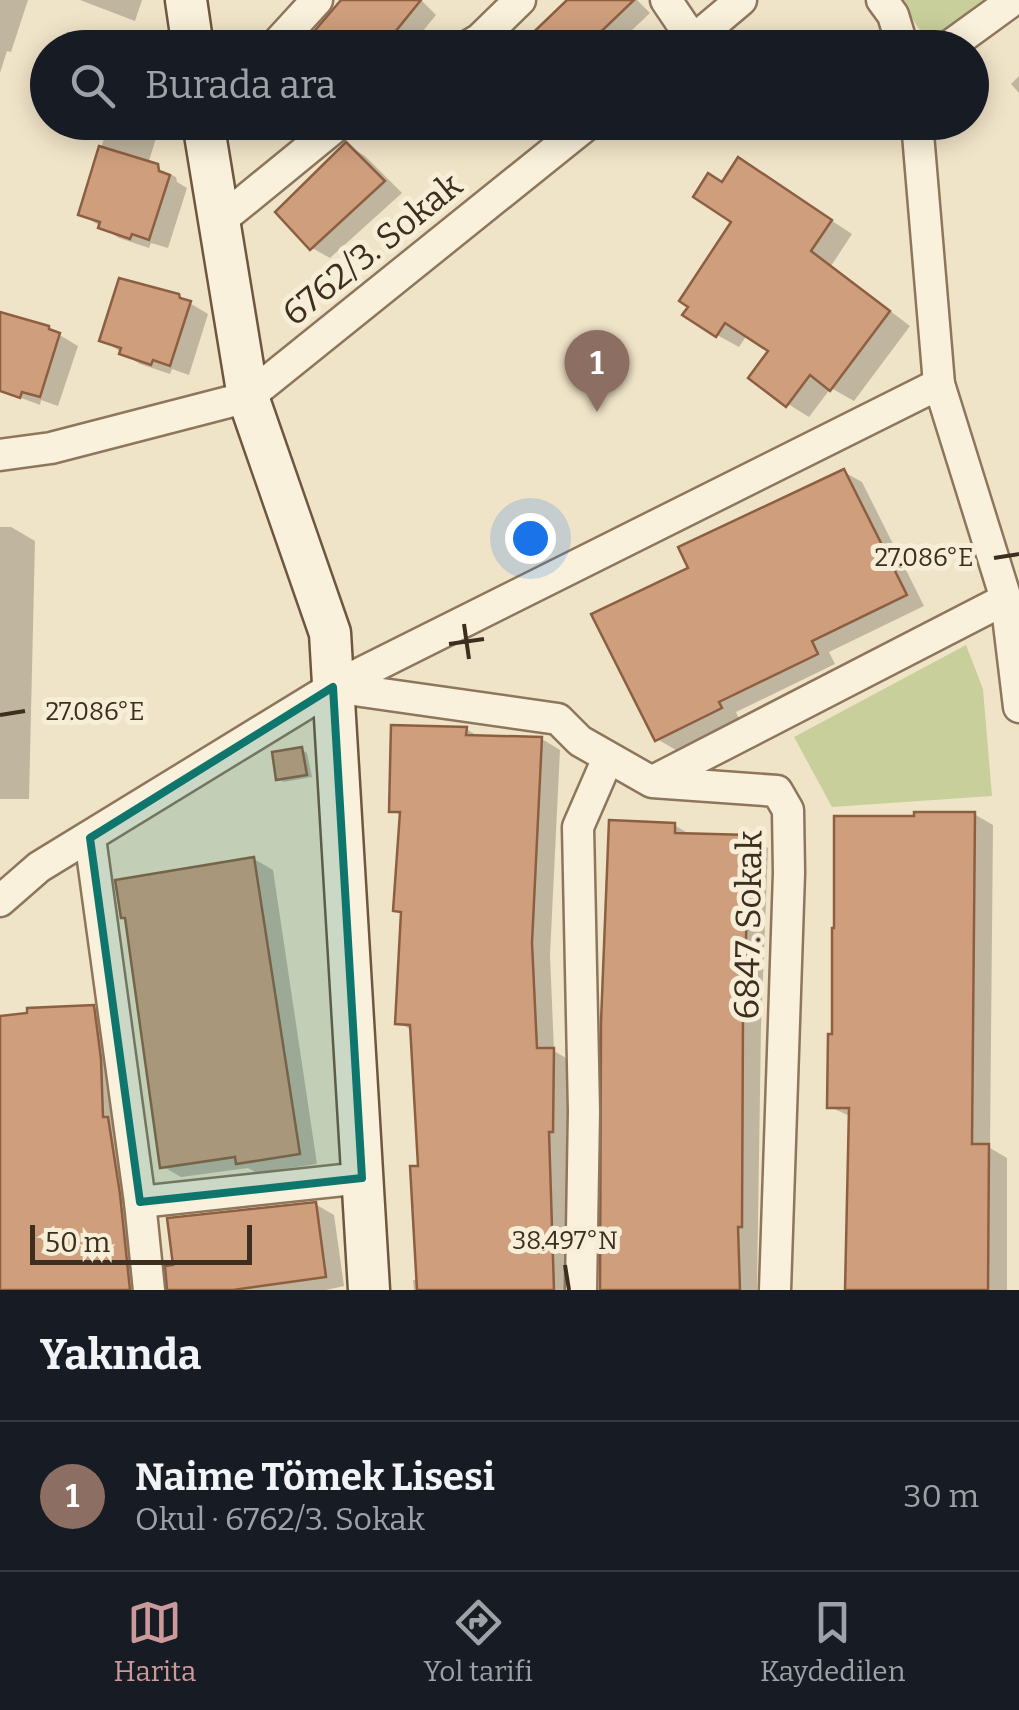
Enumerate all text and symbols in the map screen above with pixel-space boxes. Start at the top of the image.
search box [30,30,989,140]
icon: search [65,58,120,113]
text: Burada ara [145,62,336,108]
street label: 6762/3. Sokak [274,164,470,334]
pin: 1 [564,330,630,412]
your location [505,513,556,564]
text: 27.086°E [874,543,974,573]
text: 27.086°E [45,697,145,727]
street label: 6847. Sokak [725,830,771,1020]
scale bar [30,1220,252,1264]
text: 50 m [45,1226,110,1259]
text: 38.497°N [512,1226,618,1256]
text: Yakında [40,1330,201,1380]
text: Naime Tömek Lisesi [135,1454,495,1500]
text: 1 [66,1477,79,1515]
text: 30 m [903,1477,979,1515]
text: Okul · 6762/3. Sokak [135,1500,425,1538]
tab: Harita [114,1595,196,1688]
tab: Yol tarifi [423,1595,533,1688]
tab: Kaydedilen [760,1595,905,1688]

